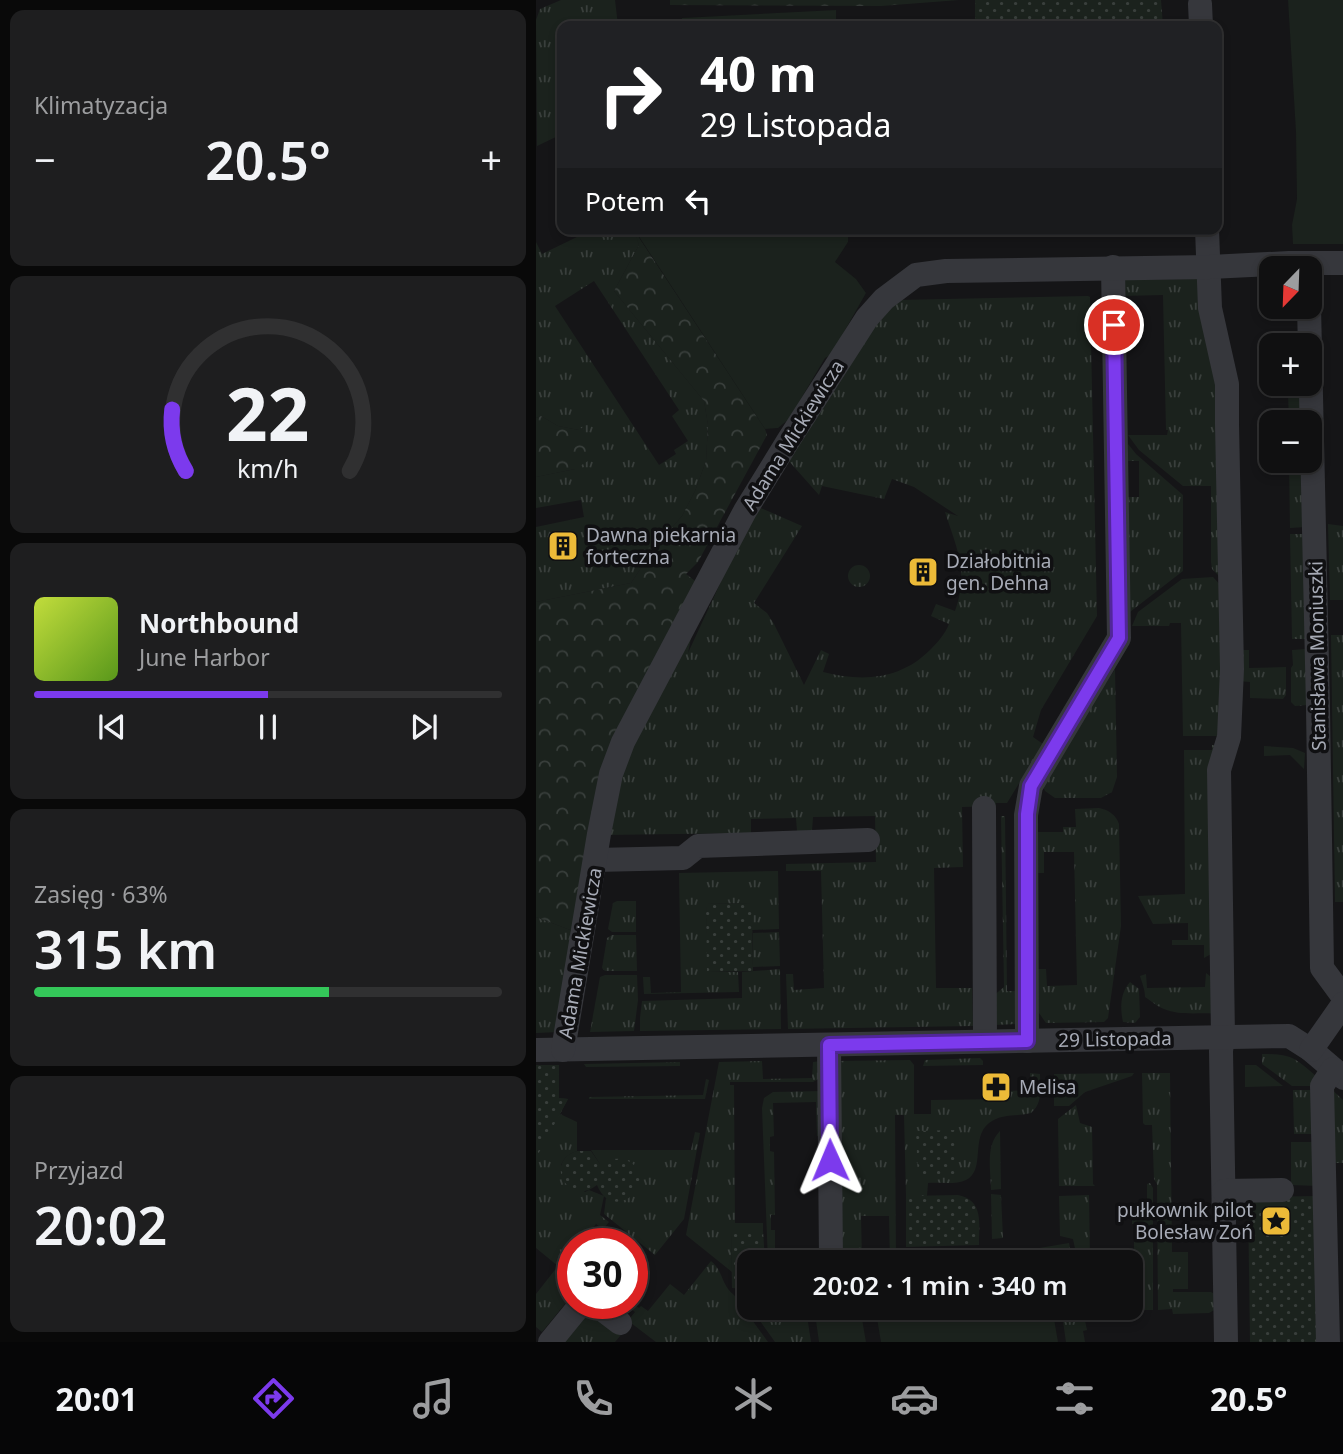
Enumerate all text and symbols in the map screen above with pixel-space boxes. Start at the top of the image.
text: 40 m [700,40,817,106]
icon: right [585,49,676,140]
text: Klimatyzacja [34,89,168,121]
text: 29 Listopada [700,103,891,146]
text: 20.5° [205,124,331,195]
text: − [34,133,56,185]
text: + [480,133,502,185]
icon: left [679,182,717,220]
text: Potem [585,183,665,219]
north arrow [1259,256,1322,318]
map controls [1259,256,1322,473]
pin [1084,295,1144,355]
icon: arrive [1095,306,1133,344]
button: + [1259,333,1322,396]
street label: Adama Mickiewicza [736,355,850,515]
text: 22 [226,363,310,462]
button: − [1259,410,1322,473]
text: km/h [237,450,299,484]
place label: Dawna piekarnia forteczna [586,522,736,570]
building icon: Dawna piekarnia forteczna [546,529,580,563]
place label: Działobitnia gen. Dehna [946,548,1052,596]
building icon: Działobitnia gen. Dehna [906,555,940,589]
street label: Stanisława Moniuszki [1302,561,1332,751]
text: Northbound [139,605,299,641]
text: June Harbor [139,641,270,673]
icon: previous [93,708,131,746]
icon: pause [249,708,287,746]
icon: next [405,708,443,746]
street label: Adama Mickiewicza [552,866,608,1040]
text: Zasięg · 63% [34,878,168,910]
text: 315 km [34,913,217,984]
street label: 29 Listopada [1058,1025,1172,1053]
pharmacy icon: Melisa [979,1070,1013,1104]
place label: Melisa [1019,1074,1077,1100]
position arrow [793,1123,867,1197]
text: Przyjazd [34,1154,124,1186]
text: 20:02 [34,1189,167,1260]
place label: pułkownik pilot Bolesław Zoń [1117,1197,1253,1245]
place icon: pułkownik pilot Bolesław Zoń [1259,1204,1293,1238]
speed limit sign: 30 [557,1228,648,1319]
text: 20:02 · 1 min · 340 m [813,1267,1067,1303]
icon: directions [249,1374,298,1423]
icon: music [409,1374,458,1423]
icon: phone [569,1374,618,1423]
icon: climate [729,1374,778,1423]
icon: car [890,1374,939,1423]
icon: filters [1050,1374,1099,1423]
text: 20:01 [56,1377,138,1420]
text: 20.5° [1210,1377,1287,1420]

